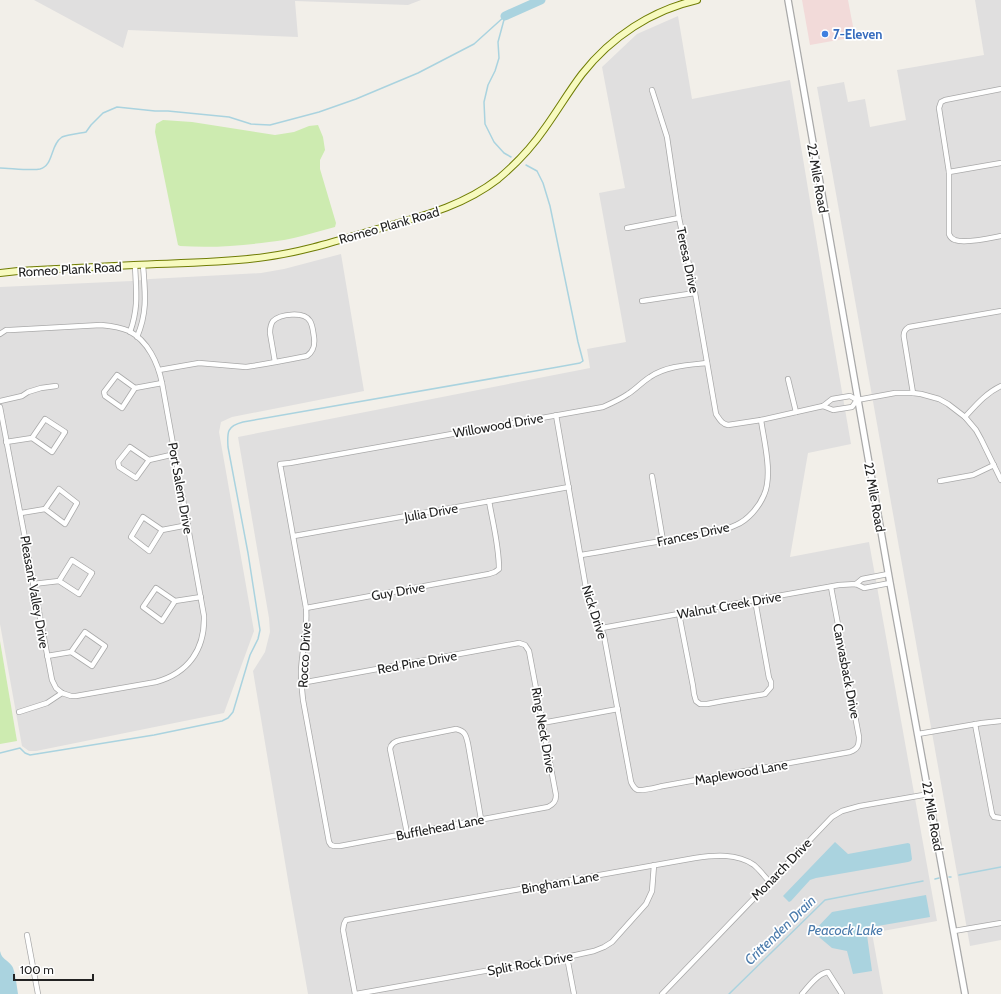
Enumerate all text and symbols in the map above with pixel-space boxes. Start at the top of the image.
place label: 7-Eleven [833,26,882,42]
marker: 7-Eleven [820,29,830,39]
street label: 22 Mile Road [804,142,832,214]
street label: Romeo Plank Road [337,203,441,247]
street label: Teresa Drive [673,226,703,295]
street label: Romeo Plank Road [18,258,122,280]
street label: Willowood Drive [452,409,545,441]
street label: Port Salem Drive [165,441,197,535]
street label: 22 Mile Road [861,461,889,533]
street label: Julia Drive [402,499,459,525]
street label: Frances Drive [655,518,731,549]
street label: Pleasant Valley Drive [17,534,53,650]
street label: Guy Drive [370,578,426,604]
street label: Nick Drive [579,583,611,641]
street label: Walnut Creek Drive [676,588,783,622]
street label: Rocco Drive [294,621,314,688]
street label: Canvasback Drive [830,622,864,720]
street label: Red Pine Drive [376,647,458,677]
street label: Ring Neck Drive [529,686,559,774]
street label: Maplewood Lane [693,756,789,788]
street label: 22 Mile Road [919,780,947,852]
street label: Bufflehead Lane [395,811,486,843]
street label: Monarch Drive [747,834,815,903]
street label: Bingham Lane [520,867,600,897]
water label: Crittenden Drain [741,891,819,969]
water label: Peacock Lake [807,921,883,939]
street label: Split Rock Drive [486,948,574,978]
scale bar [14,956,93,982]
text: 100 m [20,962,54,977]

